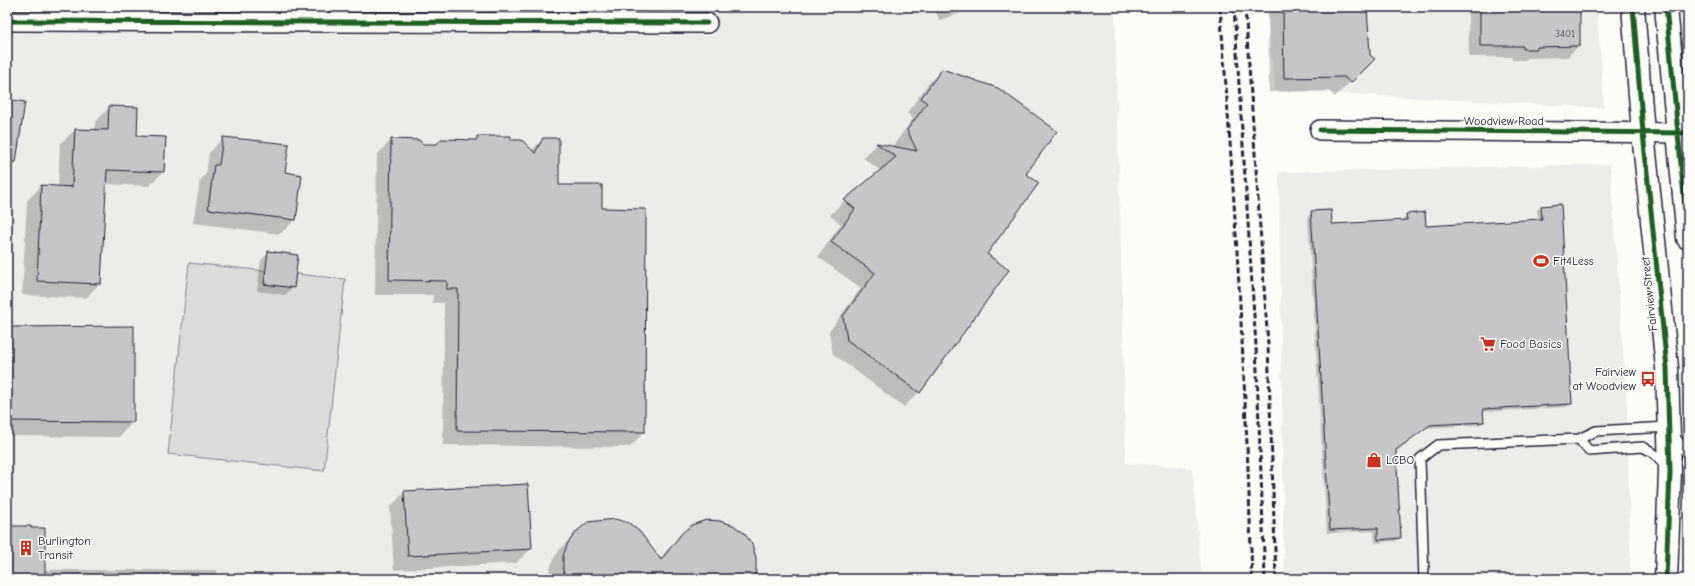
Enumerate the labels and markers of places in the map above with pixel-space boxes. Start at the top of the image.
sports icon: Fit4Less [1532,252,1550,270]
place label: Fit4Less [1553,254,1594,268]
supermarket icon: Food Basics [1479,335,1497,353]
place label: Food Basics [1500,337,1561,351]
place label: Fairview at Woodview [1572,365,1637,393]
bus stop icon: Fairview at Woodview [1639,370,1657,388]
shop icon: LCBO [1365,451,1383,469]
place label: LCBO [1386,453,1414,467]
place label: Burlington Transit [38,534,91,562]
building icon: Burlington Transit [17,539,35,557]

